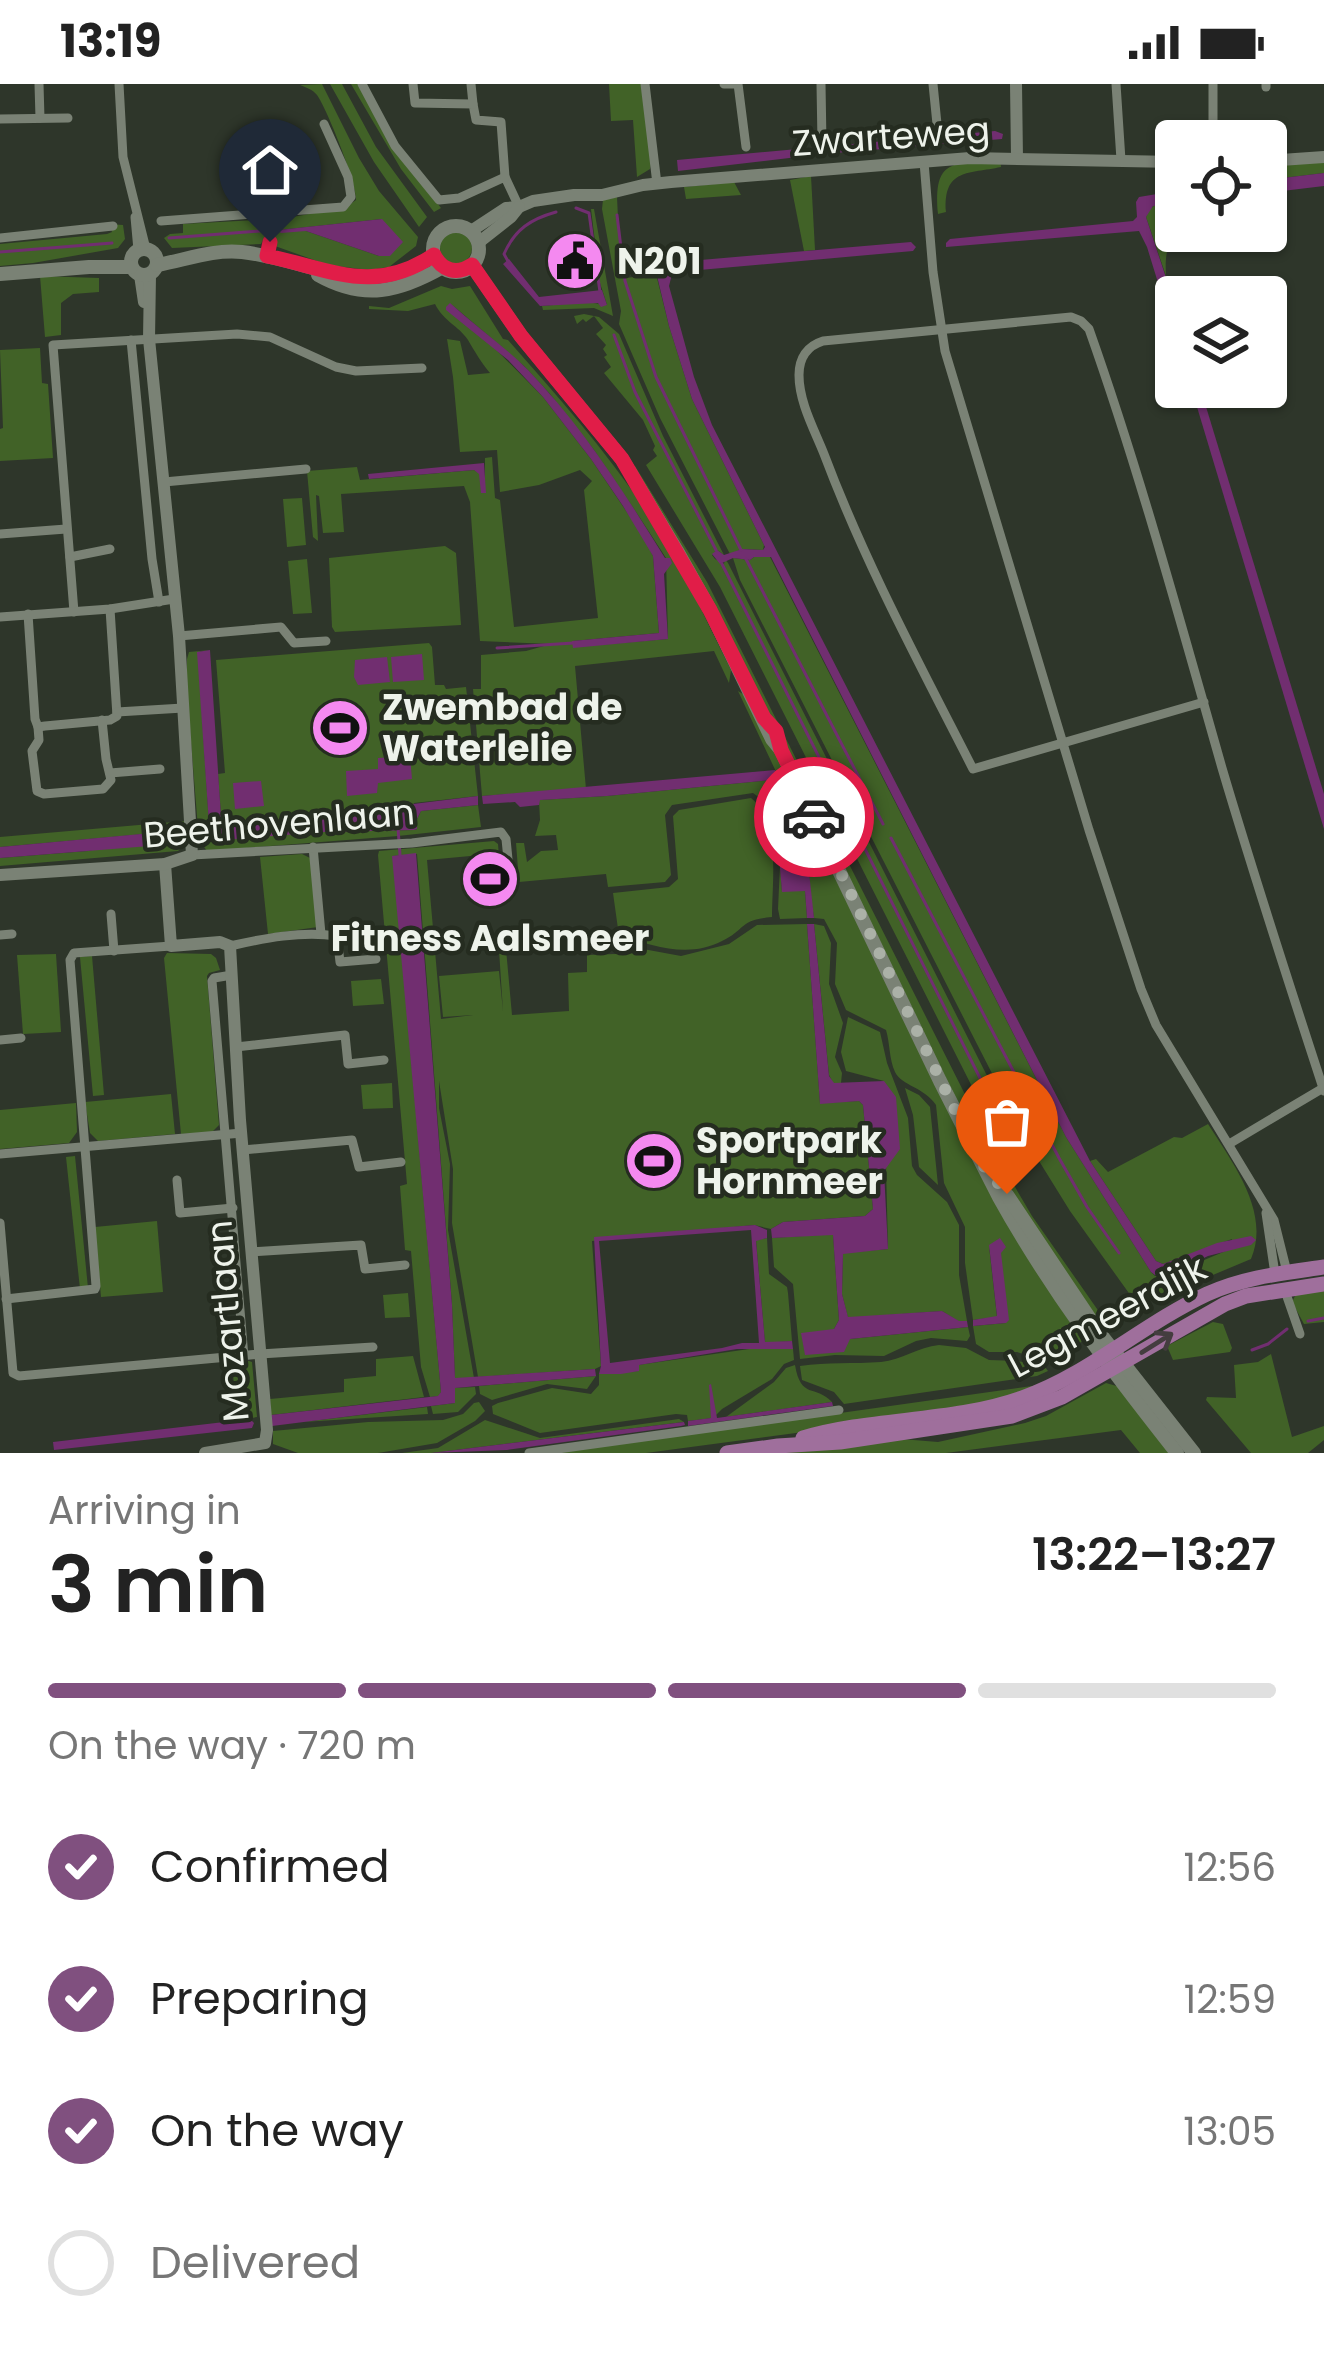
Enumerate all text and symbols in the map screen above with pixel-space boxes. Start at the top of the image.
text: 13:19 [60,10,162,73]
street label: Zwarteweg [790,104,992,169]
pin [219,119,321,242]
map controls [1155,120,1287,408]
button: locate [1155,120,1287,252]
icon: home [237,137,303,203]
public building icon: N201 [544,230,606,292]
place label: N201 [617,236,702,287]
button: layers [1155,276,1287,408]
place label: Zwembad de Waterlelie [382,682,623,774]
sports icon: Zwembad de Waterlelie [309,697,371,759]
courier [754,757,874,877]
icon: car [781,784,847,850]
street label: Beethovenlaan [141,786,417,861]
sports icon: Fitness Aalsmeer [459,848,521,910]
place label: Fitness Aalsmeer [331,913,649,964]
pin [956,1071,1058,1194]
icon: bag [974,1089,1040,1155]
place label: Sportpark Hornmeer [696,1115,883,1207]
sports icon: Sportpark Hornmeer [623,1130,685,1192]
street label: Mozartlaan [193,1218,262,1424]
street label: Legmeerdijk [999,1243,1216,1390]
one-way arrow [1139,1331,1173,1355]
text: Arriving in [48,1483,241,1538]
text: 13:22–13:27 [1032,1523,1276,1586]
text: 3 min [48,1530,268,1639]
text: On the way · 720 m [48,1718,416,1773]
icon: check [48,1834,114,1900]
text: Confirmed [150,1835,390,1898]
text: 12:56 [1184,1840,1276,1895]
icon: check [48,1966,114,2032]
text: Preparing [150,1967,369,2030]
text: 12:59 [1184,1972,1276,2027]
icon: check [48,2098,114,2164]
text: On the way [150,2099,404,2162]
text: 13:05 [1183,2104,1276,2159]
text: Delivered [150,2231,360,2294]

